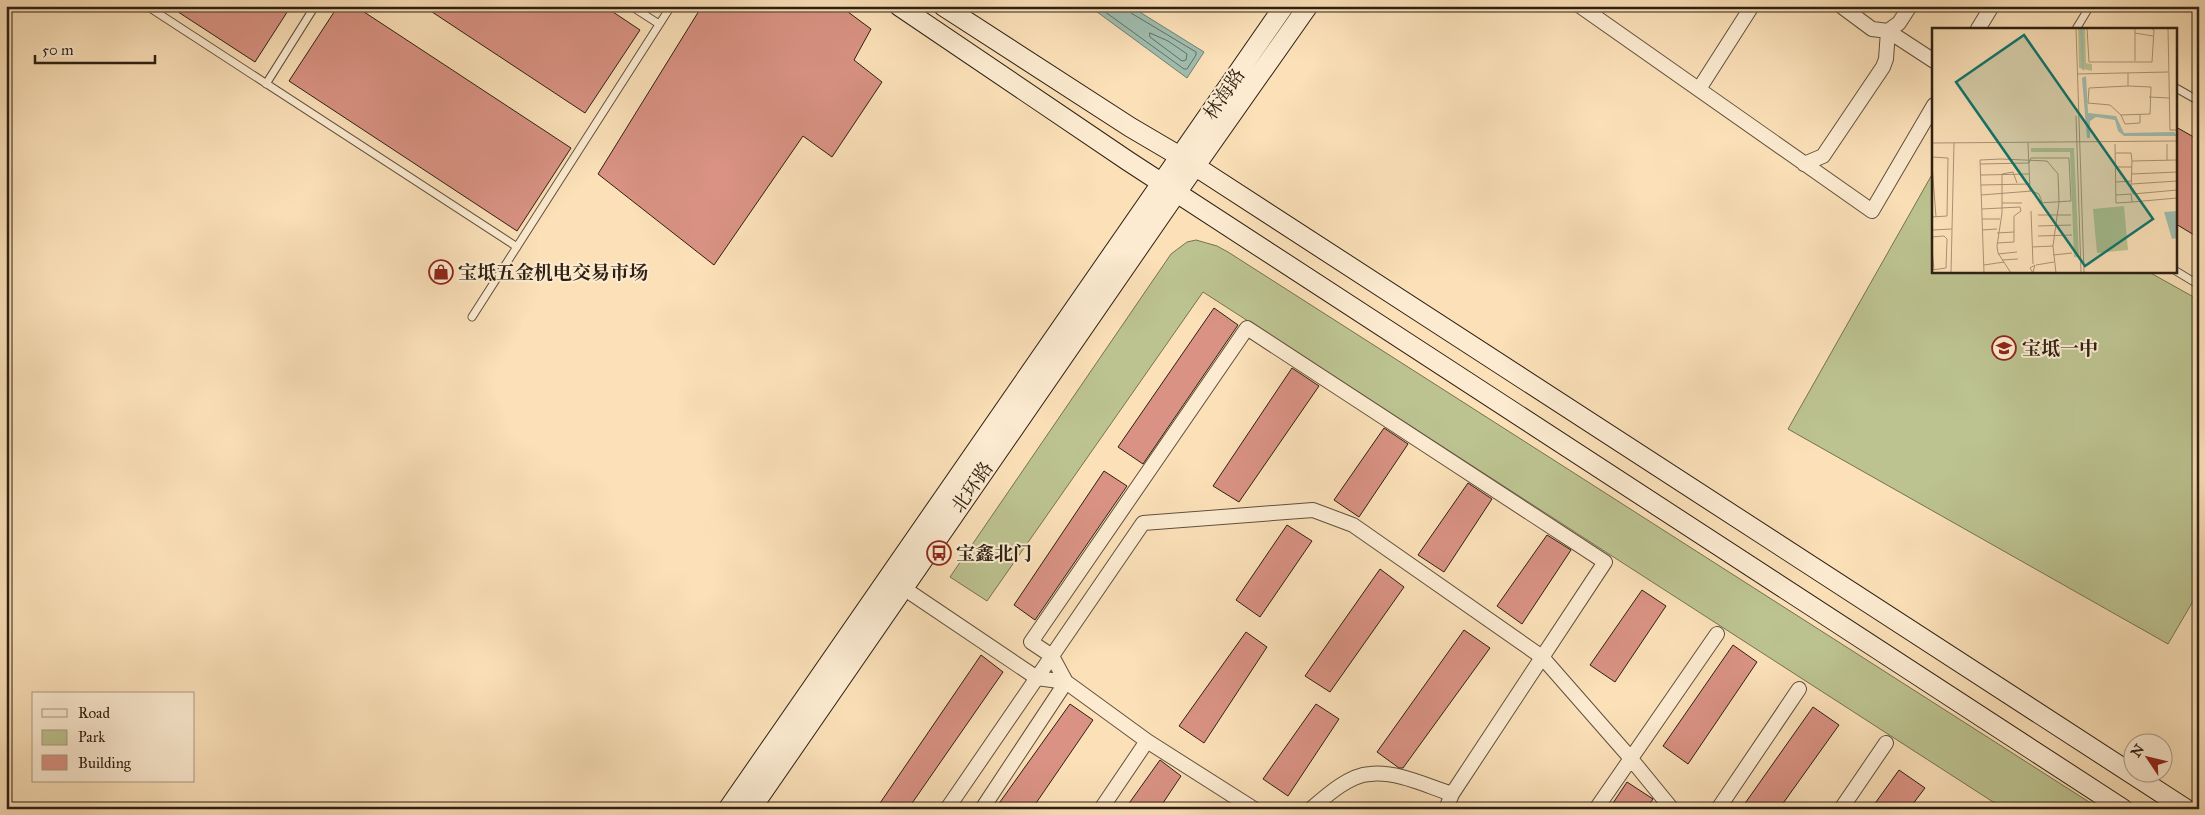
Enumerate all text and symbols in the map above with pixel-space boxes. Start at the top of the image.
inset map [1932,28,2178,272]
scale bar [35,32,155,64]
text: 50 m [42,41,74,59]
street label: 林海路 [1199,64,1249,124]
shop icon: 宝坻五金机电交易市场 [428,259,454,285]
place label: 宝坻五金机电交易市场 [458,261,648,284]
school or university icon: 宝坻一中 [1991,335,2017,361]
place label: 宝坻一中 [2022,337,2098,360]
street label: 北环路 [946,457,998,517]
bus stop icon: 宝鑫北门 [926,540,952,566]
place label: 宝鑫北门 [956,542,1032,565]
legend [32,692,195,782]
text: Road [78,704,110,722]
text: Park [78,728,105,746]
north arrow [2122,732,2172,782]
text: N [2127,741,2148,761]
text: Building [78,754,132,772]

